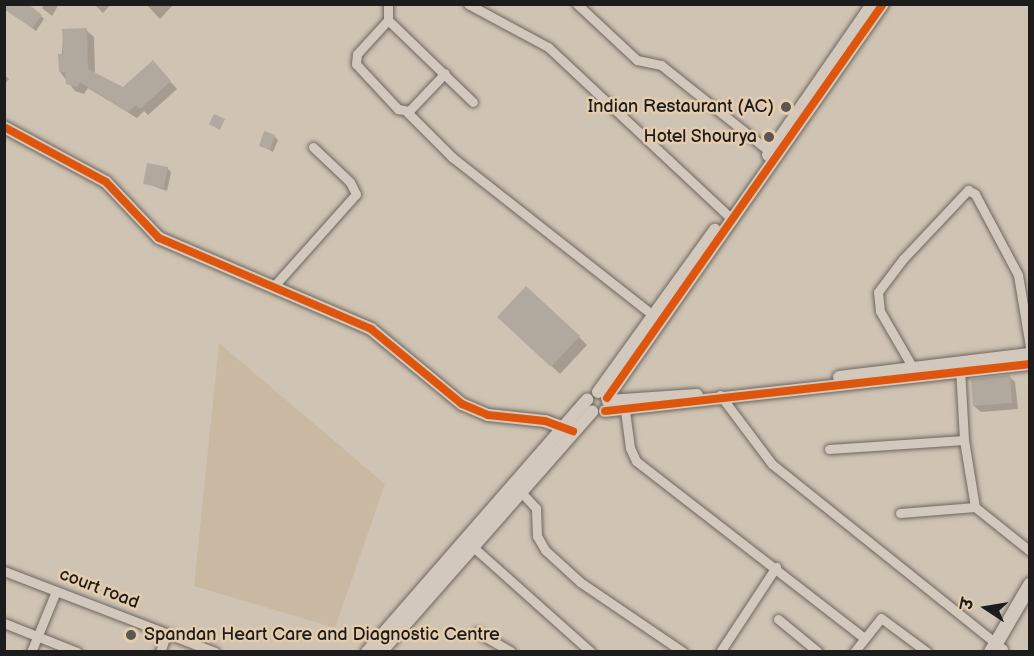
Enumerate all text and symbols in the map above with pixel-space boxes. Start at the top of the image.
place label: Indian Restaurant (AC) [588,96,774,118]
marker: Indian Restaurant (AC) [779,100,793,114]
place label: Hotel Shourya [643,126,757,148]
marker: Hotel Shourya [762,130,776,144]
street label: court road [56,564,142,614]
north arrow [956,578,1016,638]
text: उ [958,597,978,611]
place label: Spandan Heart Care and Diagnostic Centre [144,624,500,646]
marker: Spandan Heart Care and Diagnostic Centre [122,626,140,644]

